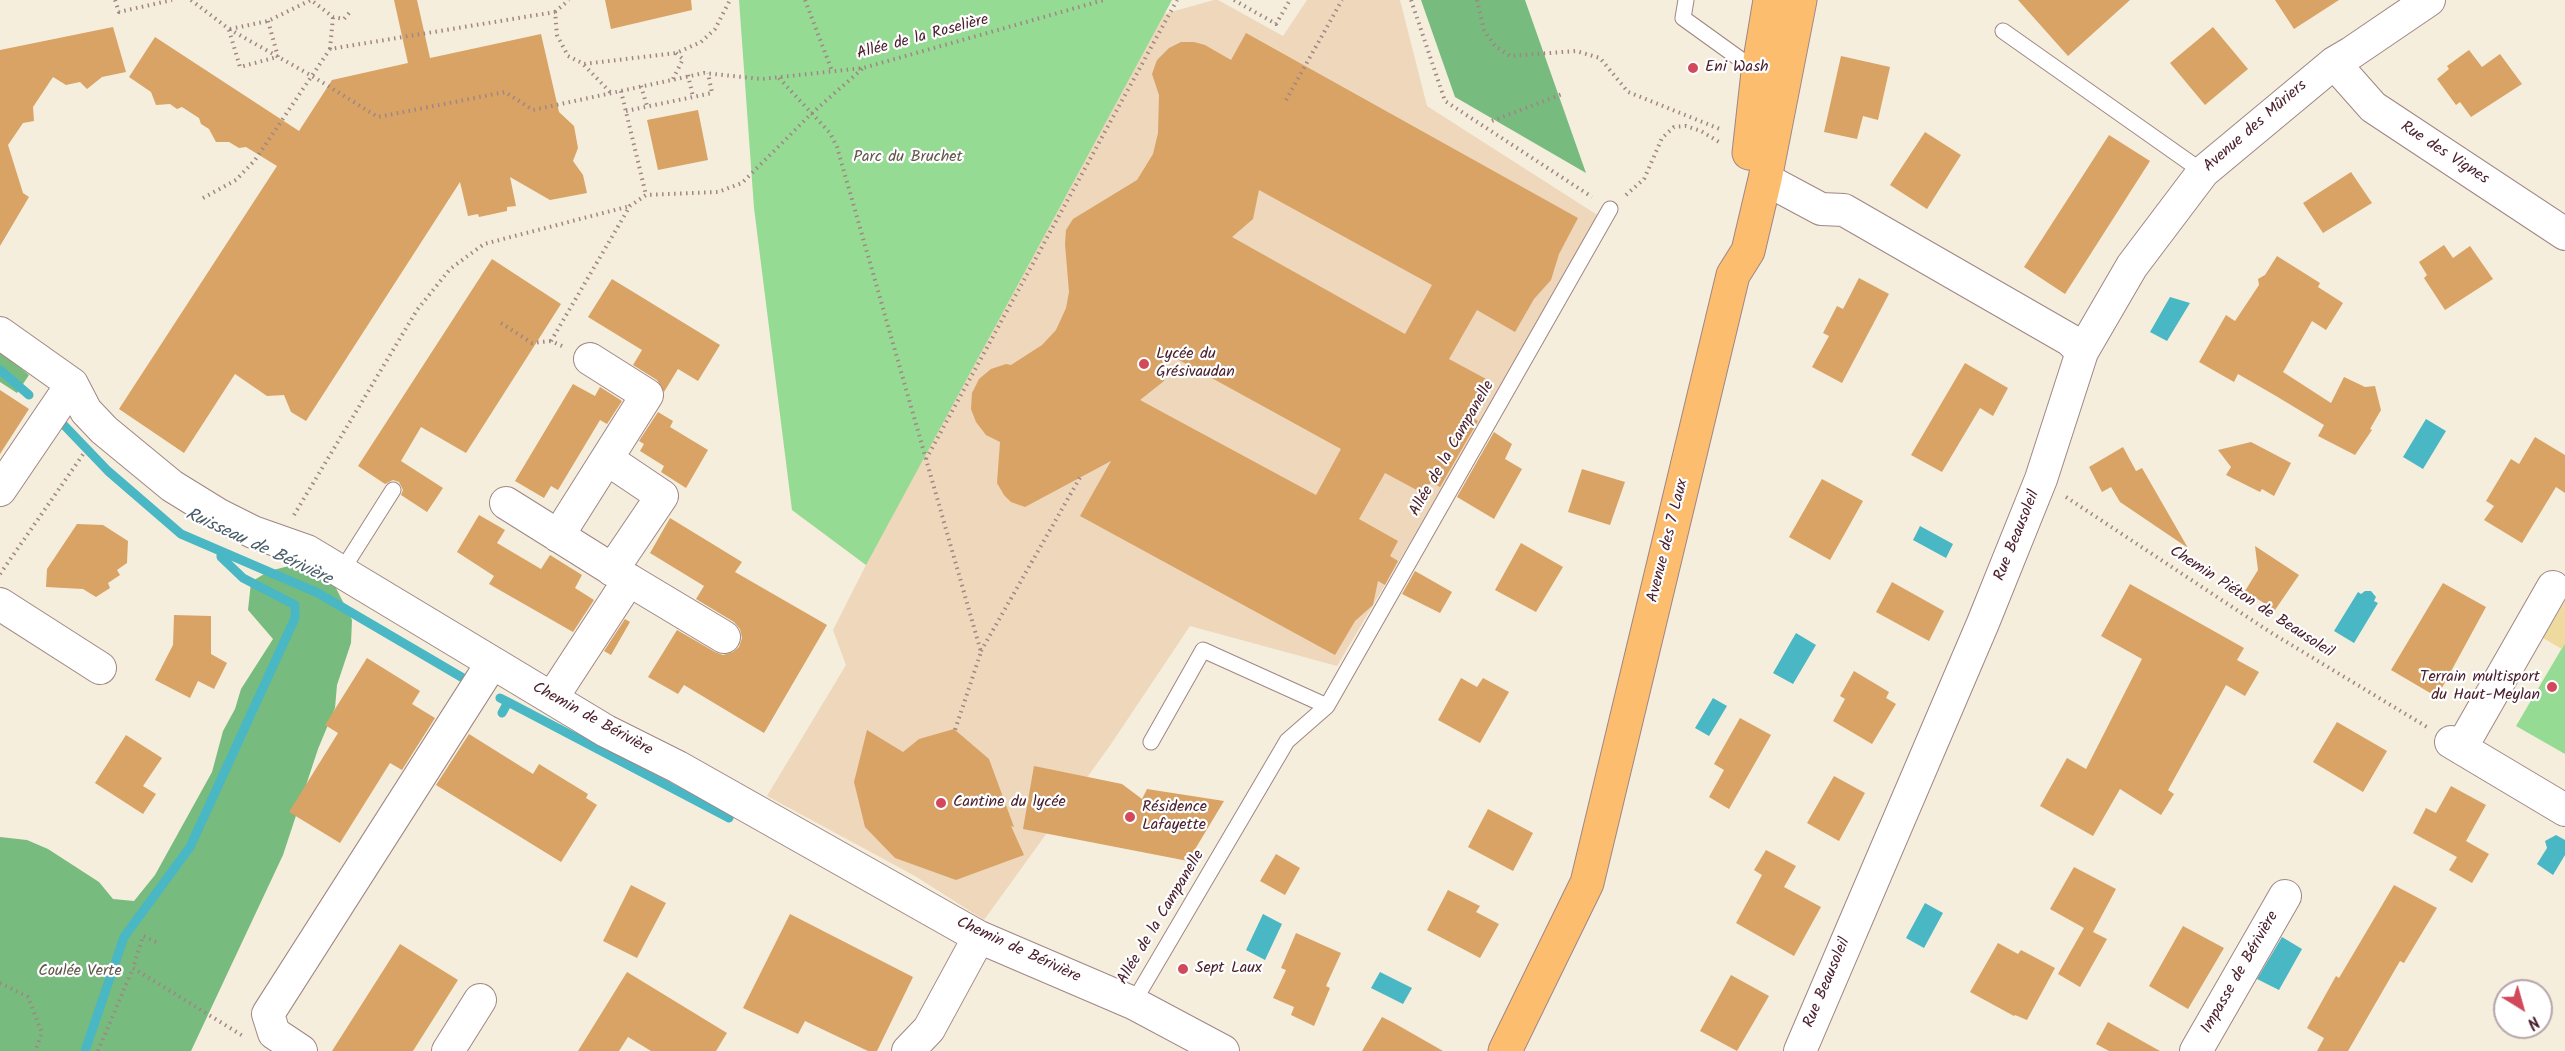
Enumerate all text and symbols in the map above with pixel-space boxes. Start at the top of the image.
street label: Allée de la Roselière [855,11,991,65]
place label: Eni Wash [1705,58,1769,78]
marker: Eni Wash [1686,61,1700,75]
street label: Avenue des Mûriers [2200,77,2312,177]
street label: Rue des Vignes [2396,118,2492,190]
park label: Parc du Bruchet [853,148,963,168]
place label: Lycée du Grésivaudan [1156,345,1235,383]
marker: Lycée du Grésivaudan [1137,357,1151,371]
street label: Allée de la Campanelle [1406,378,1500,520]
street label: Avenue des 7 Laux [1644,477,1694,605]
street label: Rue Beausoleil [1991,488,2045,584]
water label: Ruisseau de Bérivière [181,505,335,591]
street label: Chemin Piéton de Beausoleil [2165,543,2337,663]
place label: Terrain multisport du Haut-Meylan [2420,668,2540,706]
street label: Chemin de Bérivière [528,679,656,761]
marker: Terrain multisport du Haut-Meylan [2545,680,2559,694]
place label: Cantine du lycée [953,793,1066,813]
marker: Cantine du lycée [934,796,948,810]
place label: Résidence Lafayette [1142,798,1207,836]
marker: Résidence Lafayette [1123,810,1137,824]
street label: Allée de la Campanelle [1114,847,1210,989]
street label: Impasse de Bérivière [2198,908,2284,1038]
street label: Chemin de Bérivière [953,914,1083,988]
street label: Rue Beausoleil [1800,935,1856,1031]
place label: Sept Laux [1195,959,1262,979]
park label: Coulée Verte [38,962,122,982]
marker: Sept Laux [1176,962,1190,976]
north arrow [2493,979,2553,1039]
text: N [2521,1009,2544,1035]

